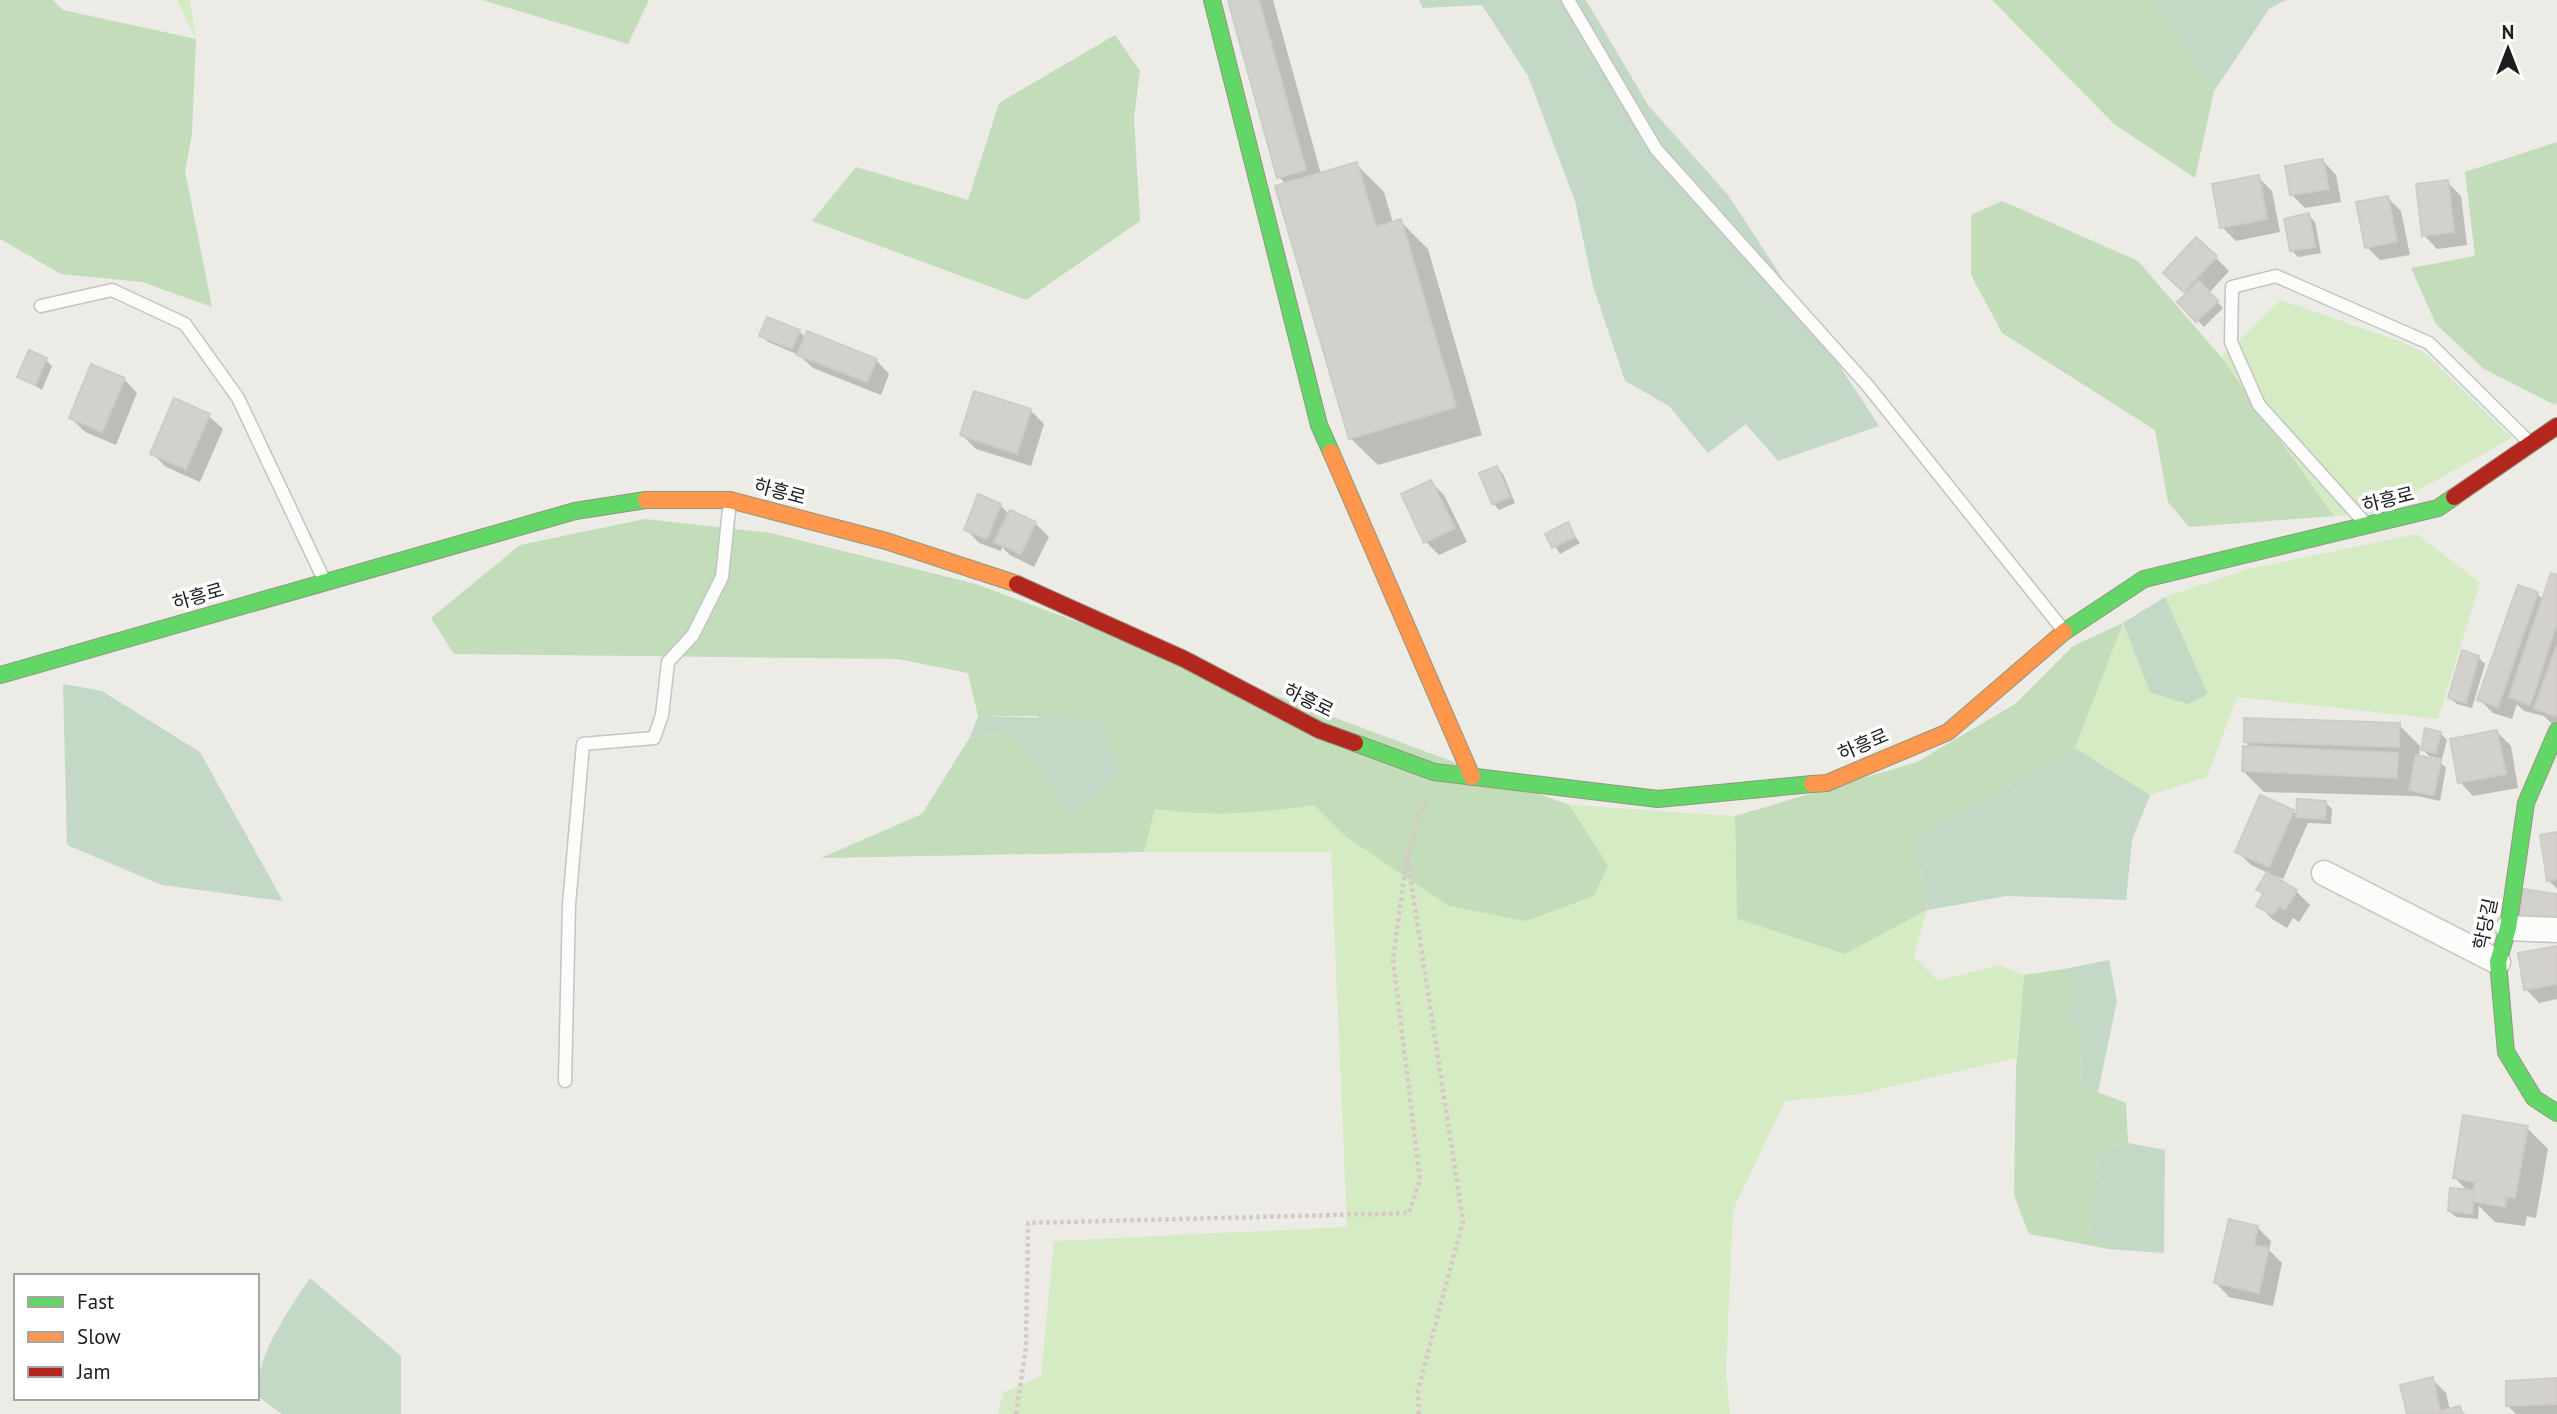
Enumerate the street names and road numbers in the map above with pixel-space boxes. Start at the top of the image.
street label: 하흥로 [752,473,808,509]
street label: 하흥로 [2360,481,2416,517]
street label: 하흥로 [169,577,227,615]
street label: 하흥로 [1280,678,1338,722]
street label: 하흥로 [1834,723,1892,765]
street label: 학당길 [2468,896,2502,952]

